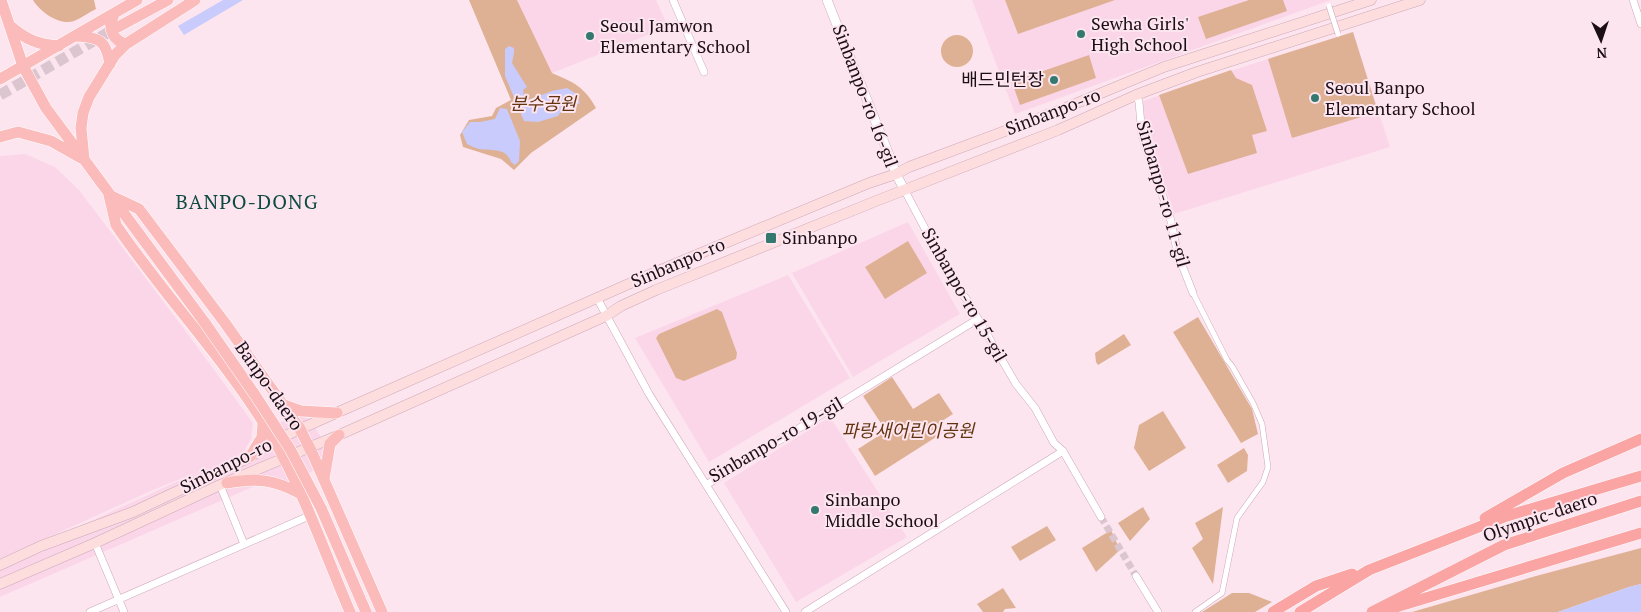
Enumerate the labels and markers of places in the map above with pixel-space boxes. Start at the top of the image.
place label: Sewha Girls' High School [1091,11,1189,56]
place label: Seoul Jamwon Elementary School [600,13,751,58]
marker: Sewha Girls' High School [1075,28,1087,40]
marker: Seoul Jamwon Elementary School [584,30,596,42]
place label: 배드민턴장 [961,67,1044,91]
marker: 배드민턴장 [1048,74,1060,86]
place label: Seoul Banpo Elementary School [1325,75,1476,120]
marker: Seoul Banpo Elementary School [1309,92,1321,104]
place label: Sinbanpo [782,225,858,249]
marker: Sinbanpo [764,231,778,245]
place label: Sinbanpo Middle School [825,487,939,532]
marker: Sinbanpo Middle School [809,504,821,516]

